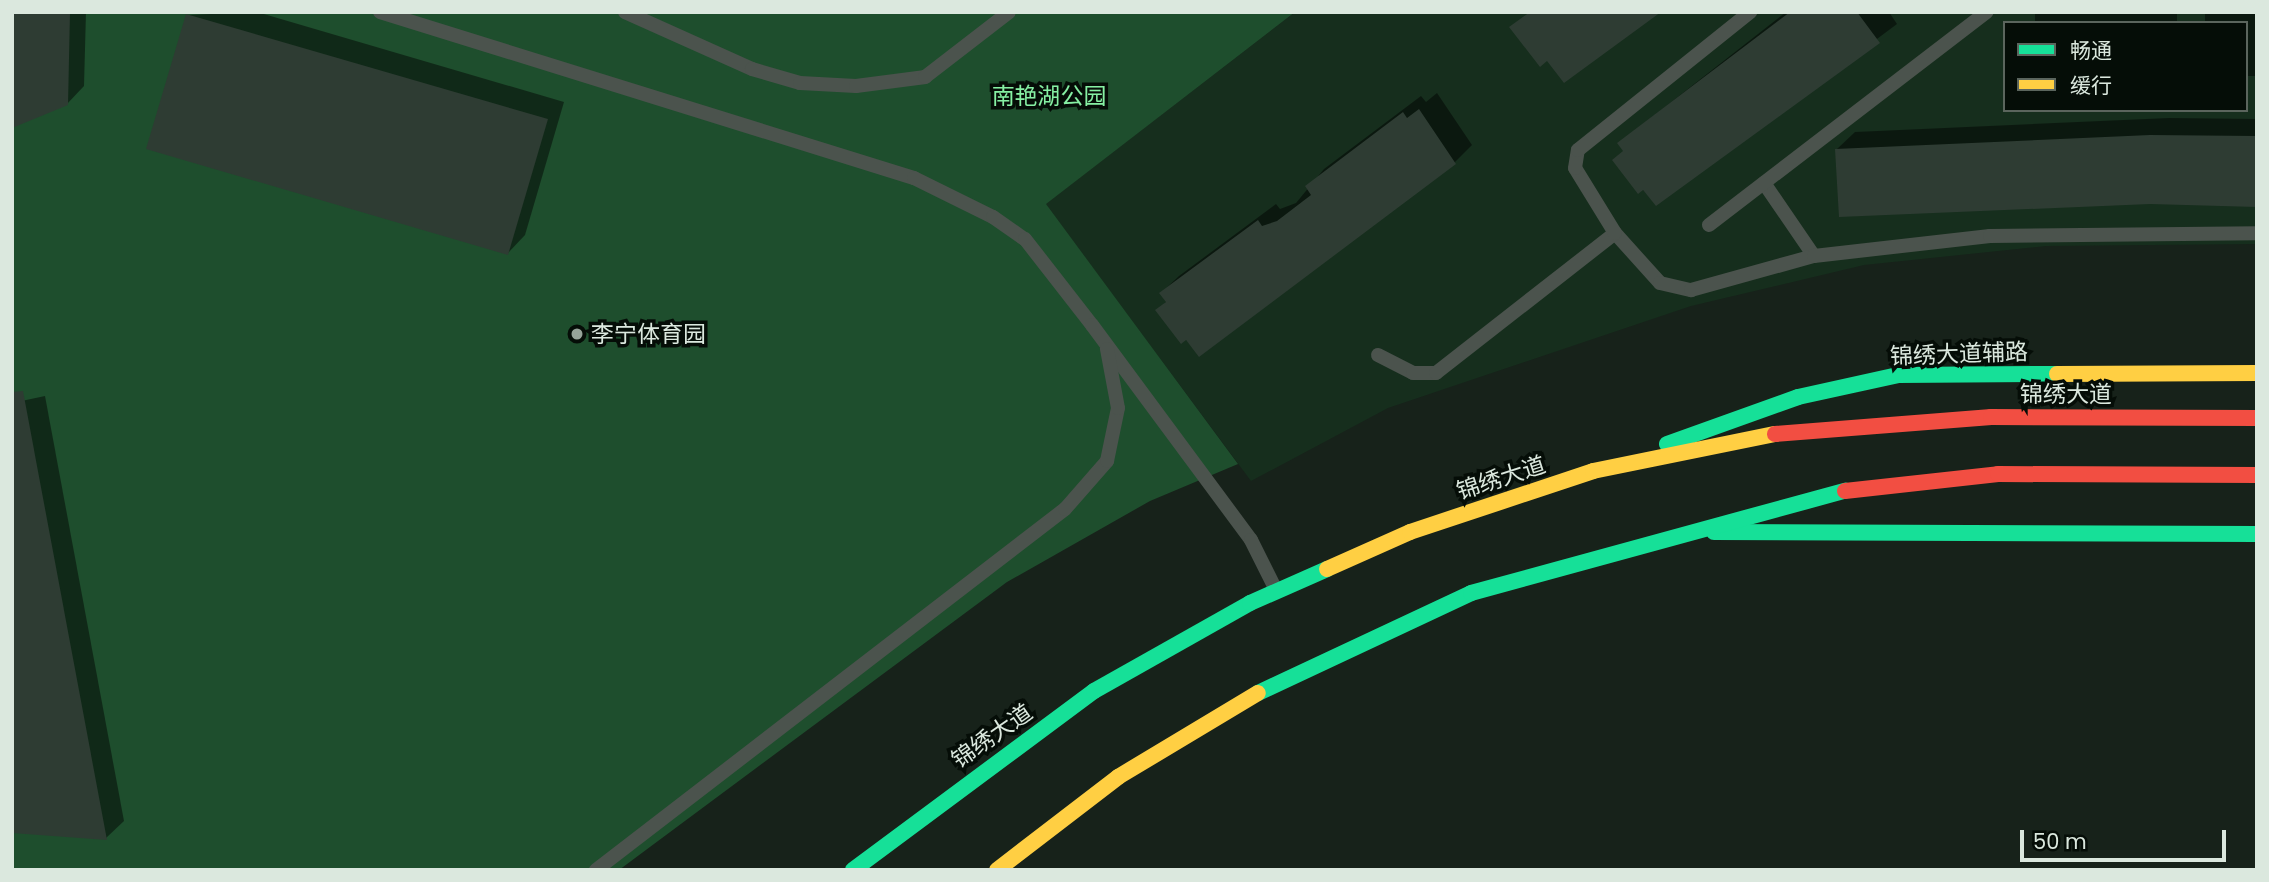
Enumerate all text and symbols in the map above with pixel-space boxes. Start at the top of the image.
legend [2003,21,2248,112]
text: 畅通 [2070,36,2112,65]
text: 缓行 [2070,71,2112,100]
park label: 南艳湖公园 [992,82,1106,110]
place label: 李宁体育园 [591,320,706,348]
marker: 李宁体育园 [569,326,585,342]
street label: 锦绣大道辅路 [1890,338,2028,370]
street label: 锦绣大道 [2020,380,2112,408]
street label: 锦绣大道 [1453,451,1549,505]
street label: 锦绣大道 [946,698,1038,774]
scale bar [2024,816,2230,860]
text: 50 m [2033,827,2087,856]

